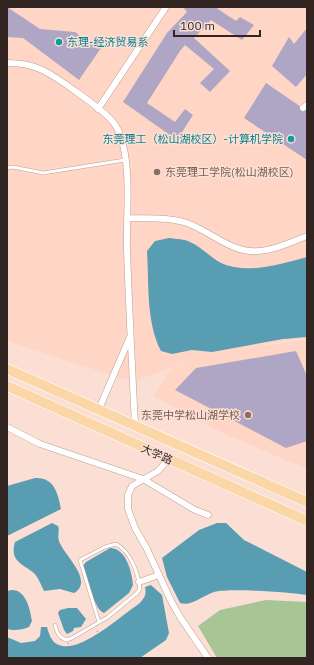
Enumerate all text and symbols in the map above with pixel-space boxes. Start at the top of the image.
scale bar [174,12,260,38]
text: 100 m [180,18,215,33]
place label: 东理-经济贸易系 [67,35,148,49]
marker: 东理-经济贸易系 [54,37,64,47]
place label: 东莞理工（松山湖校区）-计算机学院 [103,132,283,146]
marker: 东莞理工（松山湖校区）-计算机学院 [286,134,296,144]
place label: 东莞理工学院(松山湖校区) [165,165,293,179]
marker: 东莞理工学院(松山湖校区) [152,167,162,177]
place label: 东莞中学松山湖学校 [141,408,240,422]
marker: 东莞中学松山湖学校 [243,410,253,420]
street label: 大学路 [139,441,175,467]

